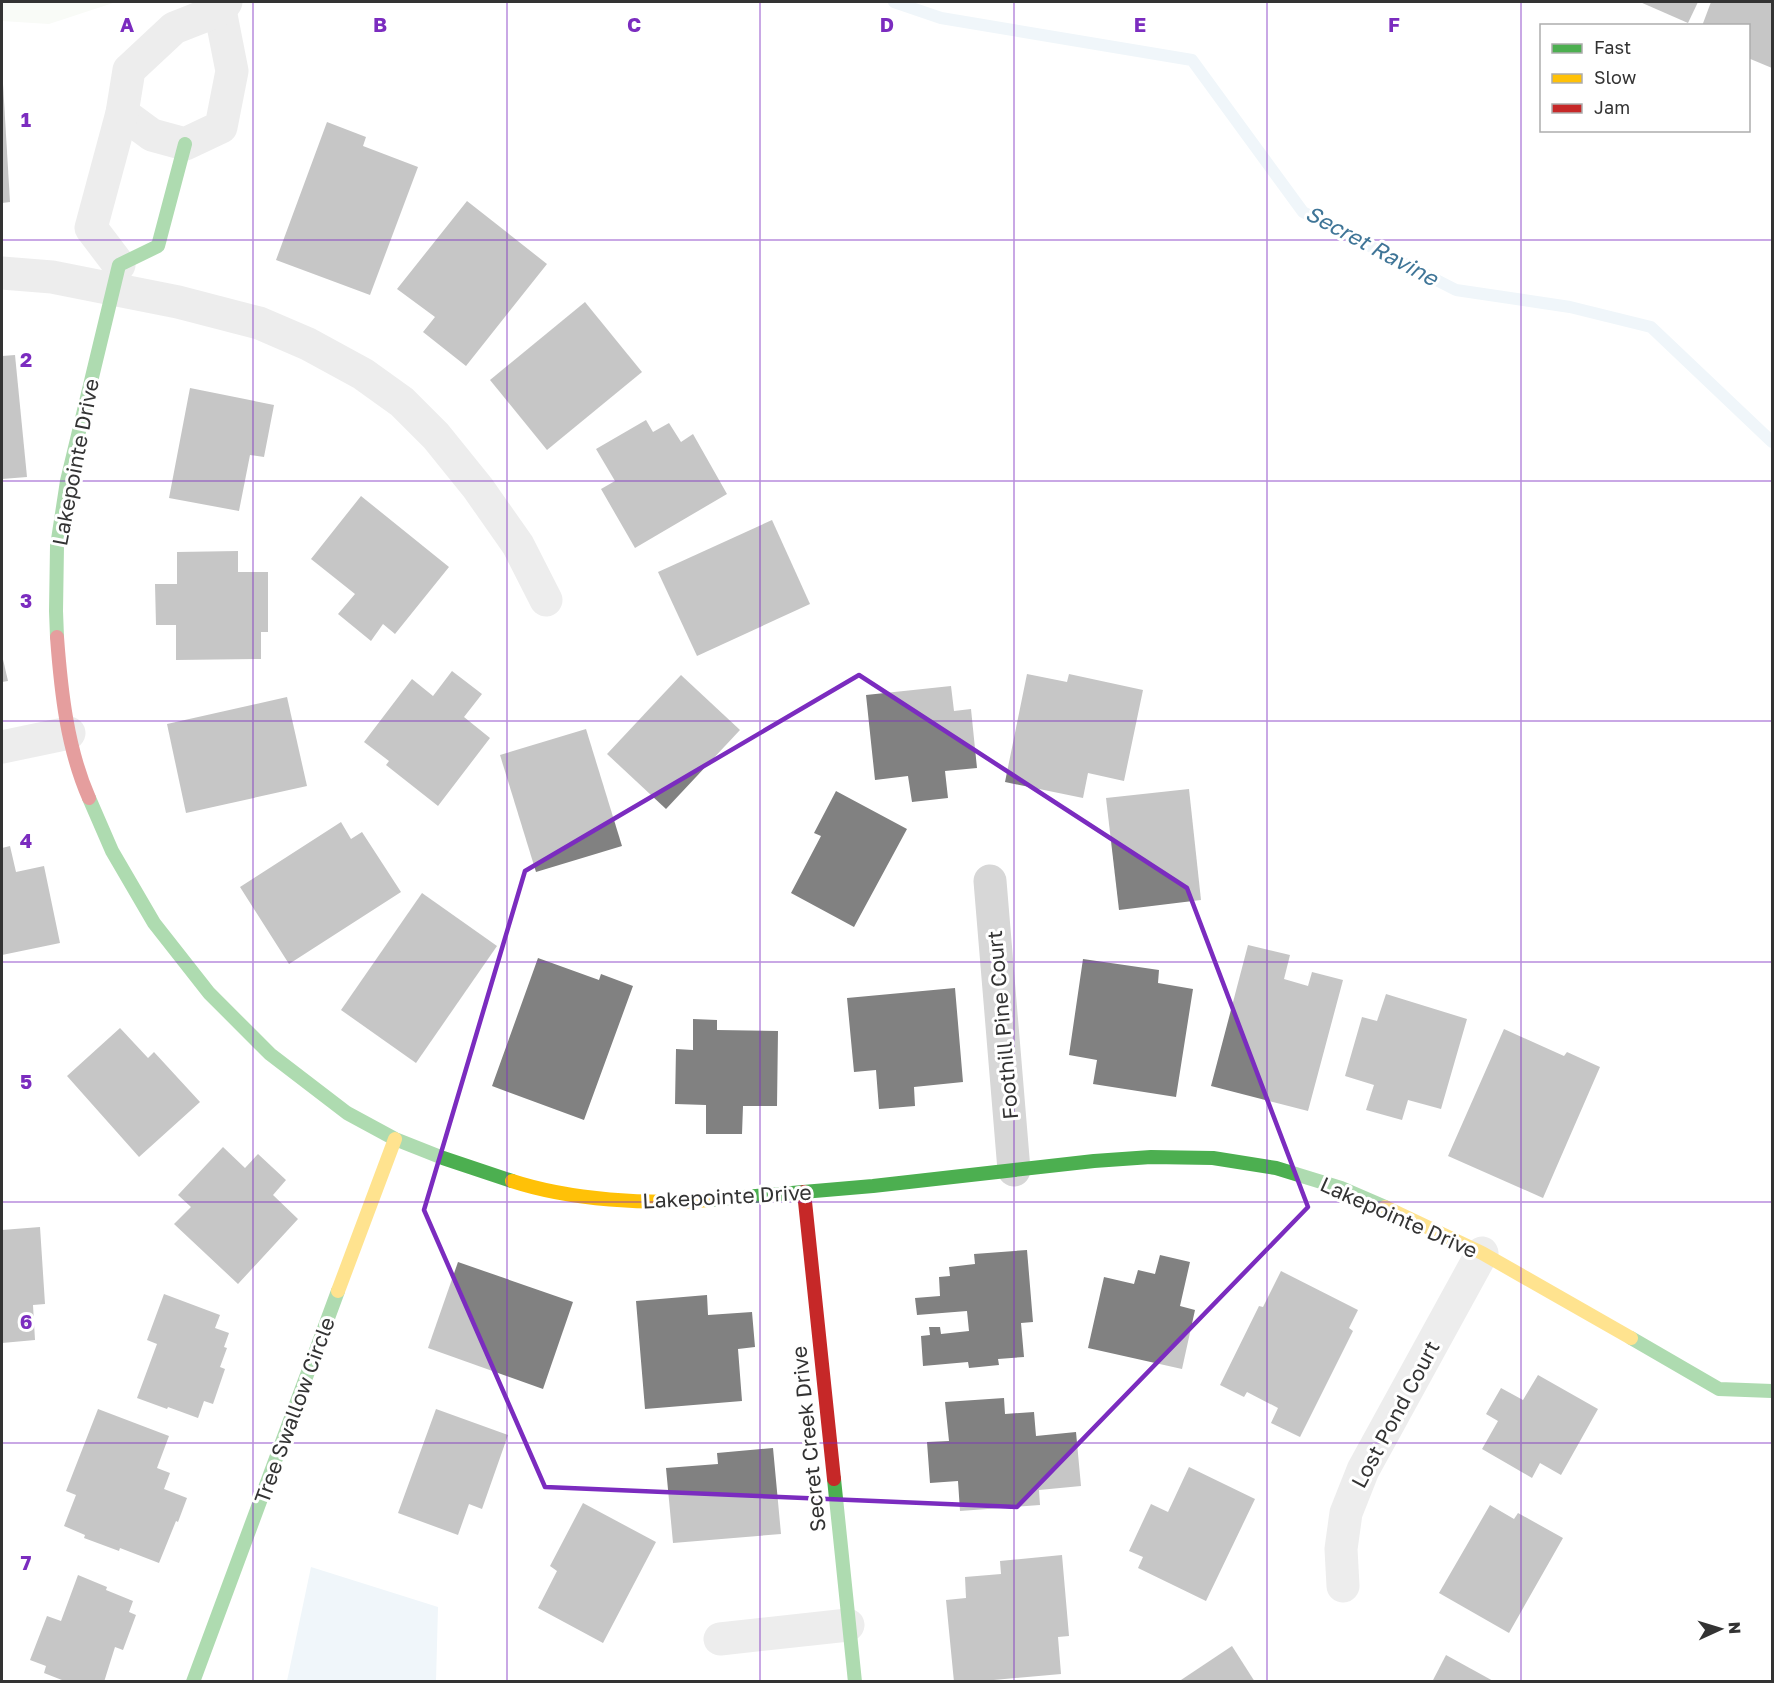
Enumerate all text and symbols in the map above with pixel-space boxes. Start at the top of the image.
text: A [120,12,134,36]
text: B [373,12,387,36]
text: C [627,12,641,36]
text: D [880,12,894,36]
text: E [1134,12,1146,36]
text: F [1388,12,1400,36]
legend [1540,24,1750,132]
text: Fast [1594,36,1631,58]
text: Slow [1594,66,1637,88]
text: Jam [1594,96,1630,118]
text: 1 [21,107,31,131]
water label: Secret Ravine [1301,199,1445,292]
text: 2 [20,347,32,371]
street label: Lakepointe Drive [46,376,104,548]
text: 3 [20,588,32,612]
text: 4 [20,828,32,852]
street label: Foothill Pine Court [981,930,1023,1120]
text: 5 [20,1069,32,1093]
street label: Lakepointe Drive [1316,1171,1482,1263]
street label: Lakepointe Drive [642,1179,812,1213]
text: 6 [20,1309,32,1333]
street label: Tree Swallow Circle [248,1313,340,1507]
street label: Lost Pond Court [1345,1336,1445,1492]
street label: Secret Creek Drive [785,1345,831,1533]
text: 7 [21,1550,32,1574]
north arrow [1690,1599,1750,1659]
text: N [1725,1621,1745,1635]

